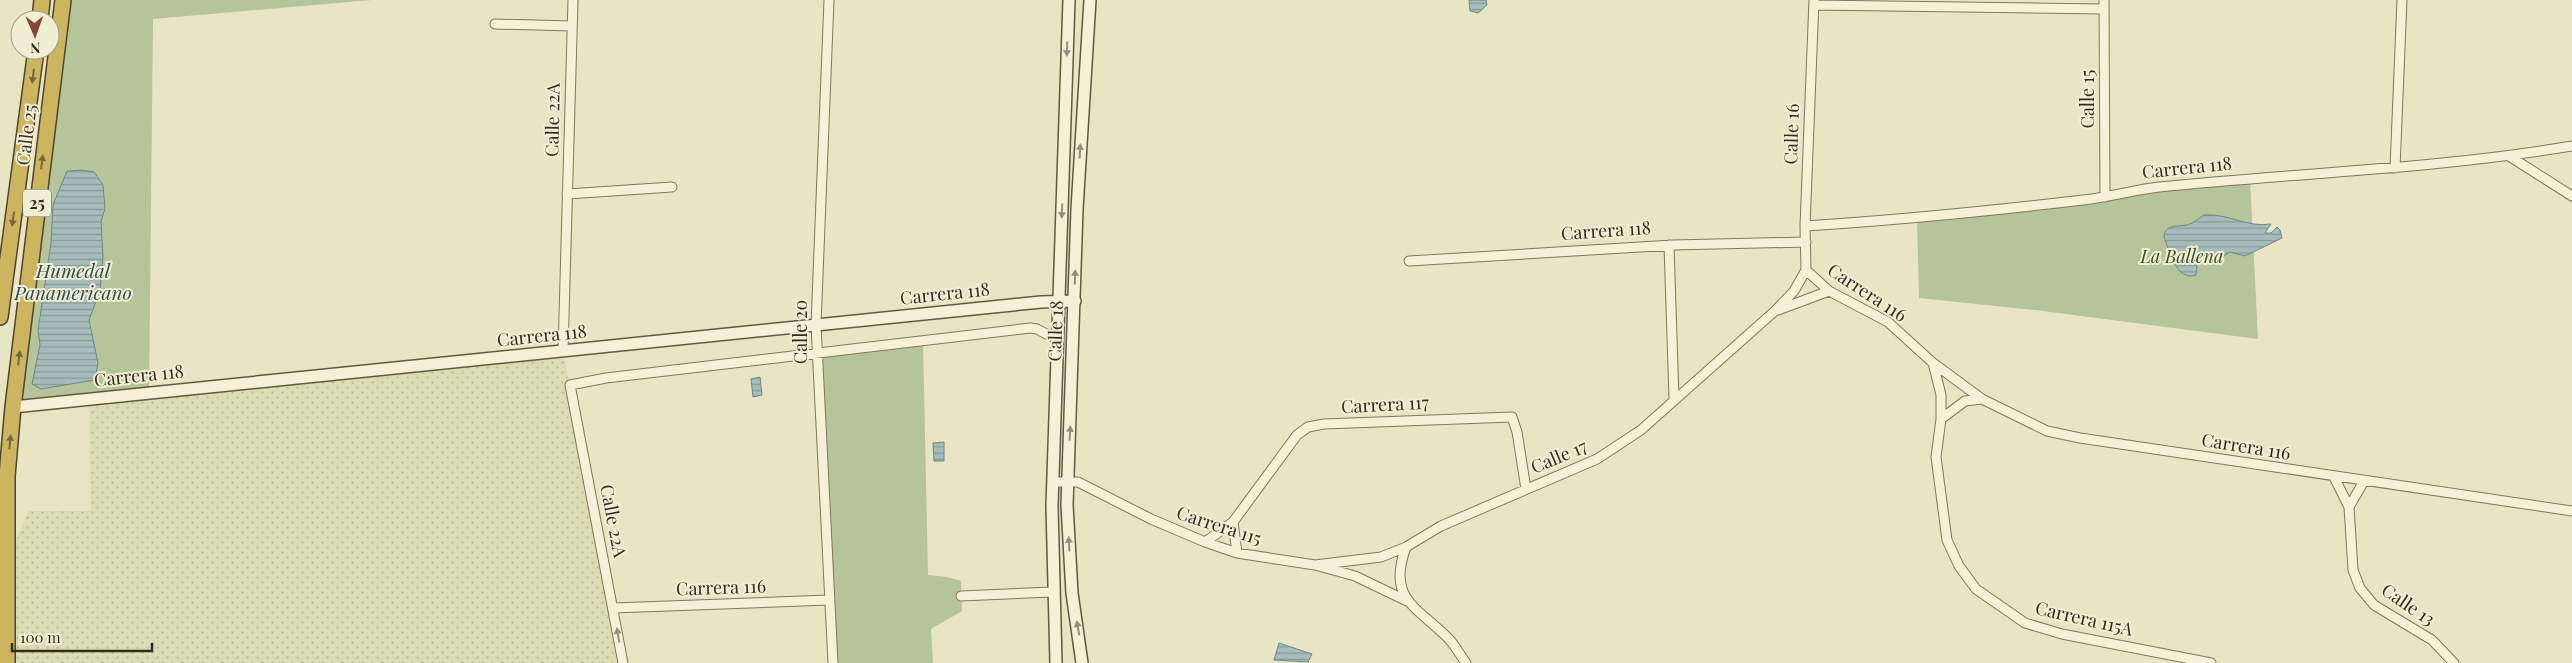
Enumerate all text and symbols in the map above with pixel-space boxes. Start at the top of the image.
north arrow [10,10,60,60]
text: N [30,39,41,58]
one-way arrow [1063,41,1071,57]
one-way arrow [29,68,37,84]
street label: Calle 15 [2075,70,2099,128]
street label: Calle 22A [539,82,565,157]
street label: Calle 25 [10,103,42,167]
street label: Calle 16 [1778,103,1804,165]
one-way arrow [1076,142,1084,158]
street label: Carrera 118 [2141,150,2233,184]
one-way arrow [38,154,46,170]
road number: 25 [23,190,51,217]
one-way arrow [1058,203,1066,219]
one-way arrow [9,211,17,227]
street label: Carrera 118 [1560,215,1652,245]
park label: La Ballena [2140,244,2223,268]
water label: Humedal Panamericano [13,257,132,305]
street label: Carrera 116 [1823,258,1912,327]
one-way arrow [1072,268,1080,284]
street label: Carrera 118 [899,276,991,310]
street label: Calle 20 [788,300,812,364]
street label: Calle 18 [1042,300,1068,362]
street label: Carrera 118 [496,318,588,352]
one-way arrow [15,350,23,366]
street label: Carrera 118 [93,358,185,392]
street label: Carrera 117 [1340,390,1430,418]
one-way arrow [1066,425,1074,441]
street label: Carrera 116 [2200,427,2292,465]
street label: Calle 17 [1527,433,1591,479]
one-way arrow [6,434,14,450]
street label: Calle 22A [595,482,633,560]
street label: Carrera 115 [1174,500,1265,550]
one-way arrow [1065,536,1073,552]
street label: Carrera 116 [676,573,766,601]
street label: Calle 13 [2377,578,2440,631]
street label: Carrera 115A [2033,595,2136,641]
one-way arrow [1074,619,1082,635]
scale bar [12,620,152,652]
text: 100 m [20,627,61,647]
one-way arrow [613,627,621,643]

